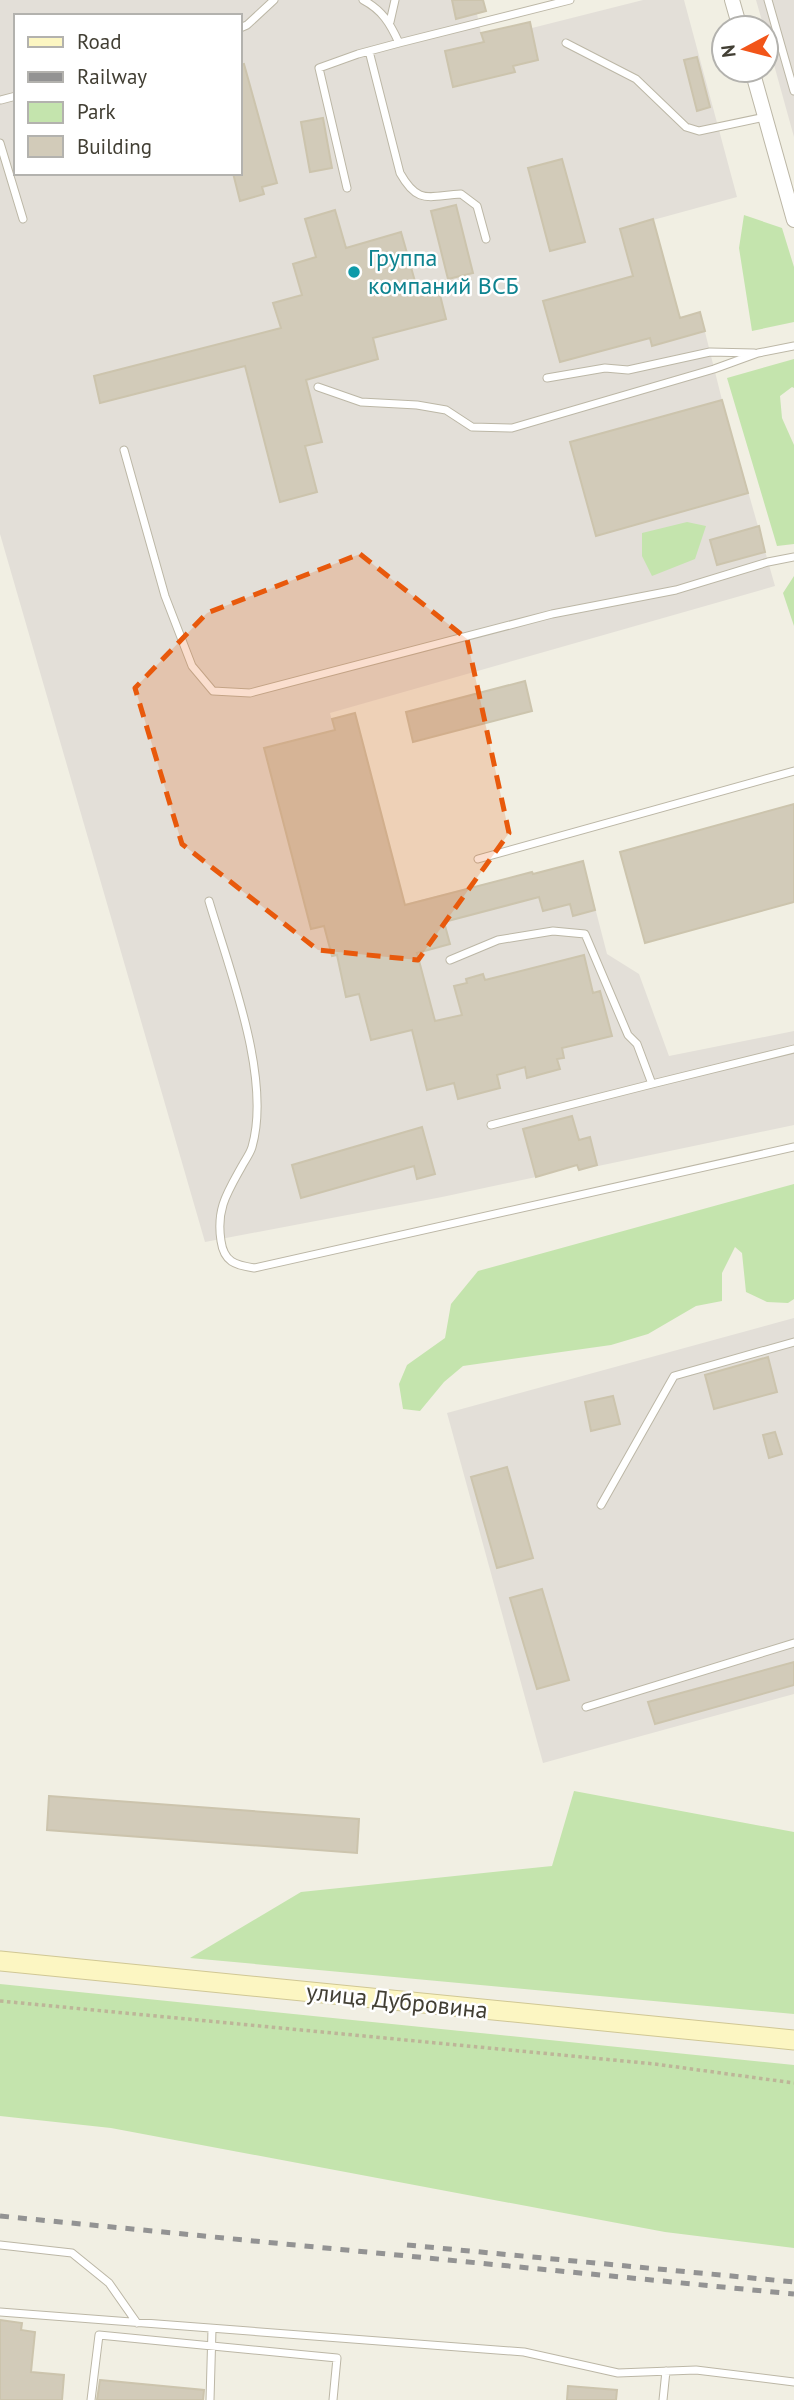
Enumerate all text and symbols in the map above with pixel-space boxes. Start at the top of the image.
legend [14,14,242,175]
north arrow [710,14,780,84]
text: Road [77,28,121,55]
text: N [715,43,741,59]
text: Railway [77,63,147,90]
text: Park [77,98,116,125]
text: Building [77,133,152,160]
place label: Группа компаний ВСБ [368,242,519,301]
marker: Группа компаний ВСБ [346,264,362,280]
street label: улица Дубровина [305,1976,489,2025]

